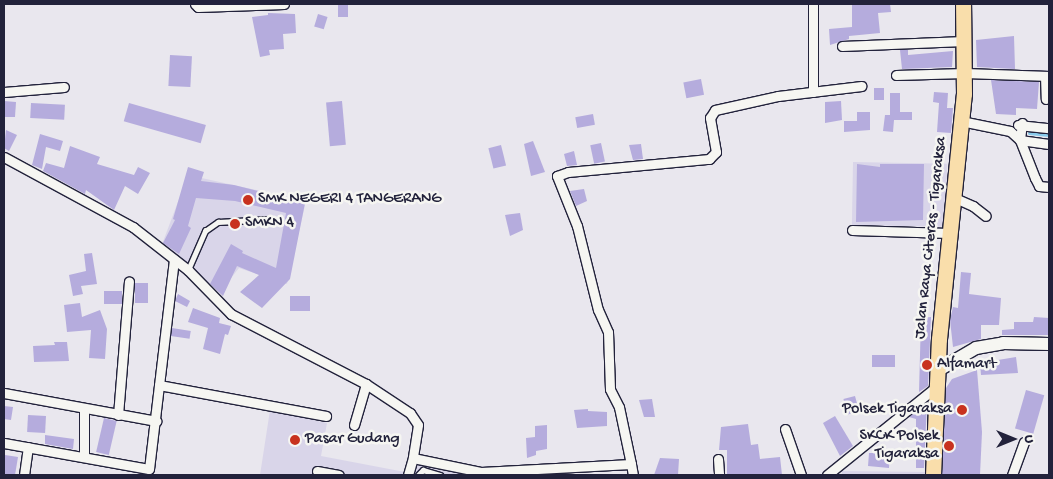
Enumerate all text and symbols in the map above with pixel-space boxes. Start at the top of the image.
street label: Jalan Raya Citeras - Tigaraksa [912,136,952,340]
place label: SMK NEGERI 4 TANGERANG [258,190,441,210]
marker: SMK NEGERI 4 TANGERANG [242,194,254,206]
place label: SMKN 4 [245,214,294,234]
marker: SMKN 4 [229,218,241,230]
place label: Alfamart [937,355,996,375]
marker: Alfamart [921,359,933,371]
place label: Polsek Tigaraksa [842,400,952,420]
marker: Polsek Tigaraksa [956,404,968,416]
north arrow [988,414,1038,464]
place label: SKCK Polsek Tigaraksa [860,427,939,465]
place label: Pasar Gudang [305,430,400,450]
marker: Pasar Gudang [289,434,301,446]
text: U [1020,435,1037,443]
marker: SKCK Polsek Tigaraksa [943,440,955,452]

